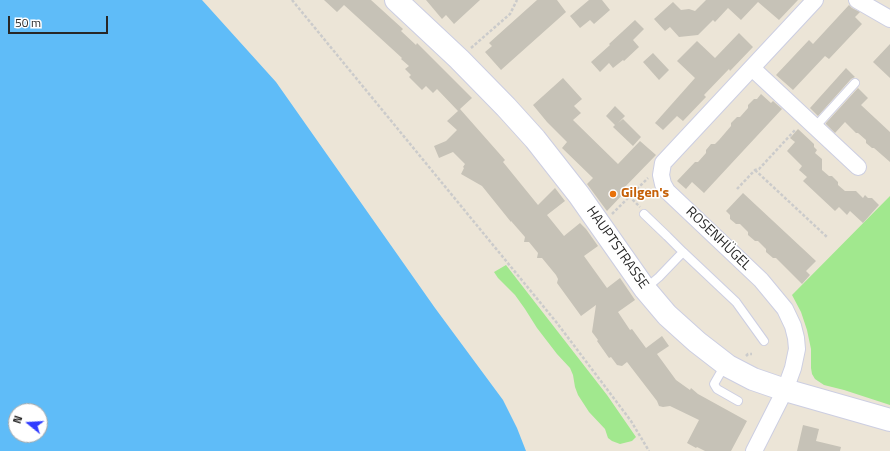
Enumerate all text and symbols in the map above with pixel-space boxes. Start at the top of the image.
scale bar [10,8,110,34]
text: 50 m [15,13,41,32]
place label: Gilgen's [621,186,669,202]
marker: Gilgen's [608,189,618,199]
street label: HAUPTSTRASSE [582,203,652,293]
street label: ROSENHÜGEL [682,204,754,274]
north arrow [8,403,48,443]
text: N [9,414,26,426]

